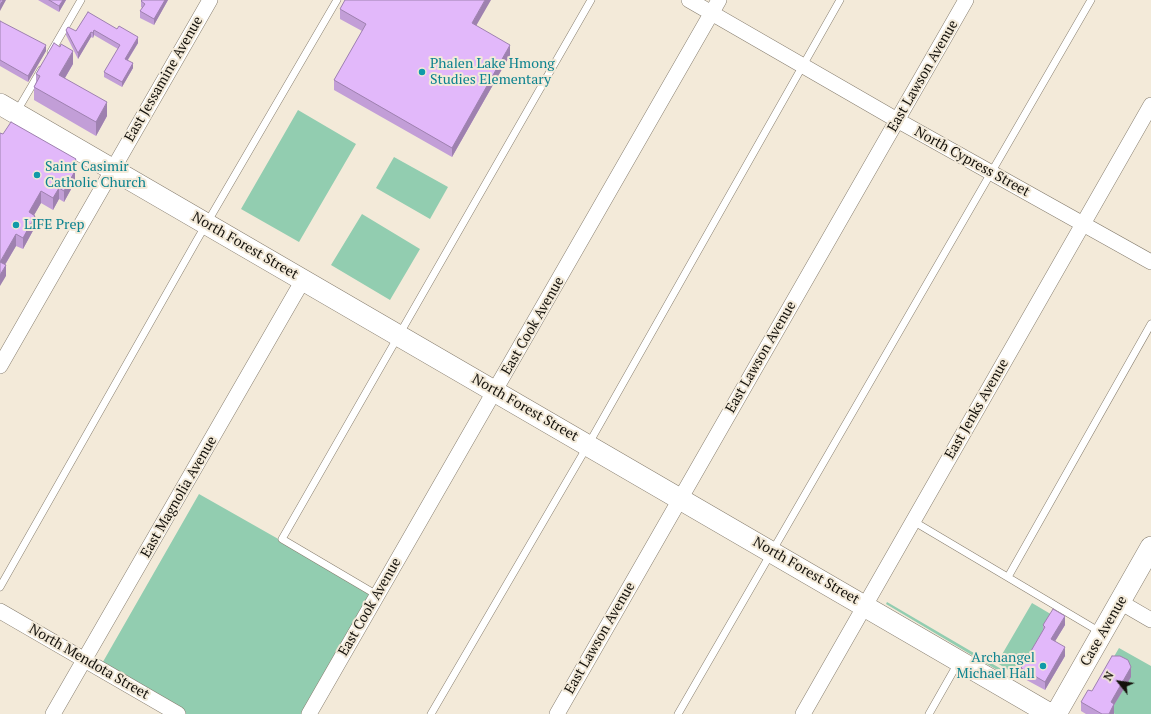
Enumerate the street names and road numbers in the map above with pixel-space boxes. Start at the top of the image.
street label: East Jessamine Avenue [121,13,207,145]
street label: East Lawson Avenue [884,17,962,135]
street label: North Cypress Street [911,123,1033,201]
street label: North Forest Street [189,209,301,283]
street label: East Cook Avenue [498,274,568,378]
street label: East Lawson Avenue [722,298,800,416]
street label: East Jenks Avenue [942,356,1012,462]
street label: North Forest Street [469,371,581,445]
street label: East Magnolia Avenue [137,433,221,561]
street label: North Forest Street [750,534,862,608]
street label: East Cook Avenue [335,555,405,659]
street label: East Lawson Avenue [561,579,639,697]
street label: Case Avenue [1077,593,1131,669]
street label: North Mendota Street [26,621,152,703]

